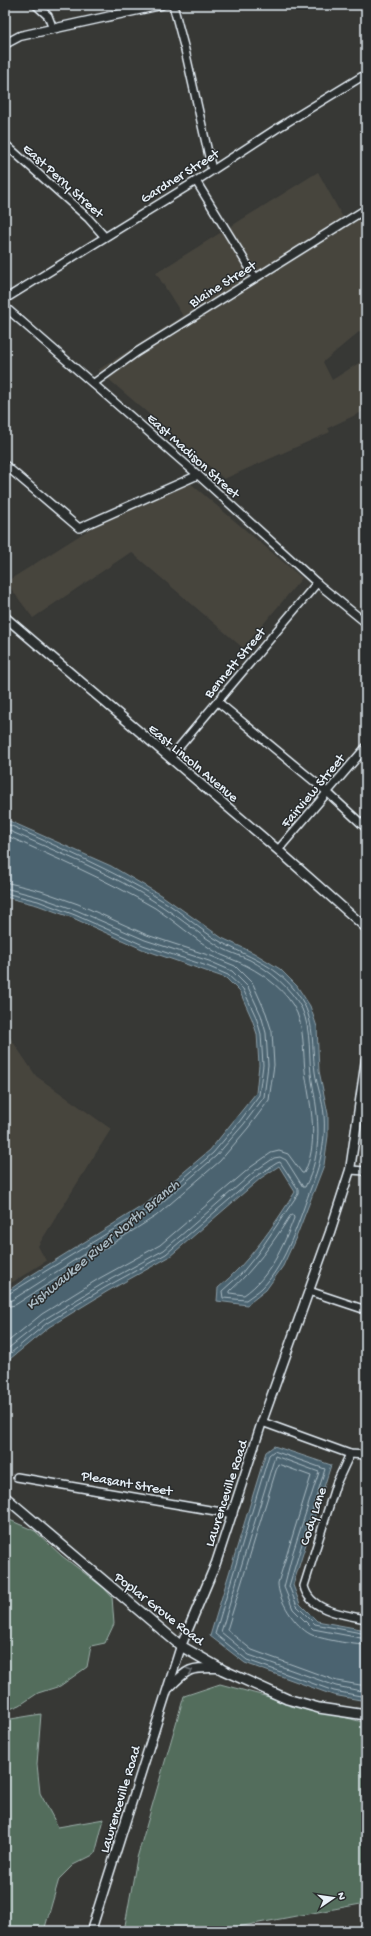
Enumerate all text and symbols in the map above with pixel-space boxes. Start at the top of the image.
street label: East Perry Street [18,141,107,224]
street label: Gardner Street [138,146,224,208]
street label: Blaine Street [186,257,261,313]
street label: East Madison Street [142,411,243,504]
street label: Bennett Street [201,624,271,703]
street label: East Lincoln Avenue [144,721,242,807]
street label: Fairview Street [278,750,350,833]
water label: Kishwaukee River North Branch [23,1176,184,1315]
street label: Lawrenceville Road [202,1437,253,1549]
street label: Pleasant Street [79,1468,174,1501]
street label: Cody Lane [297,1485,332,1548]
street label: Poplar Grove Road [109,1569,208,1651]
one-way arrow [187,1667,194,1675]
street label: Lawrenceville Road [97,1742,146,1855]
north arrow [313,1878,353,1918]
text: N [334,1891,347,1901]

